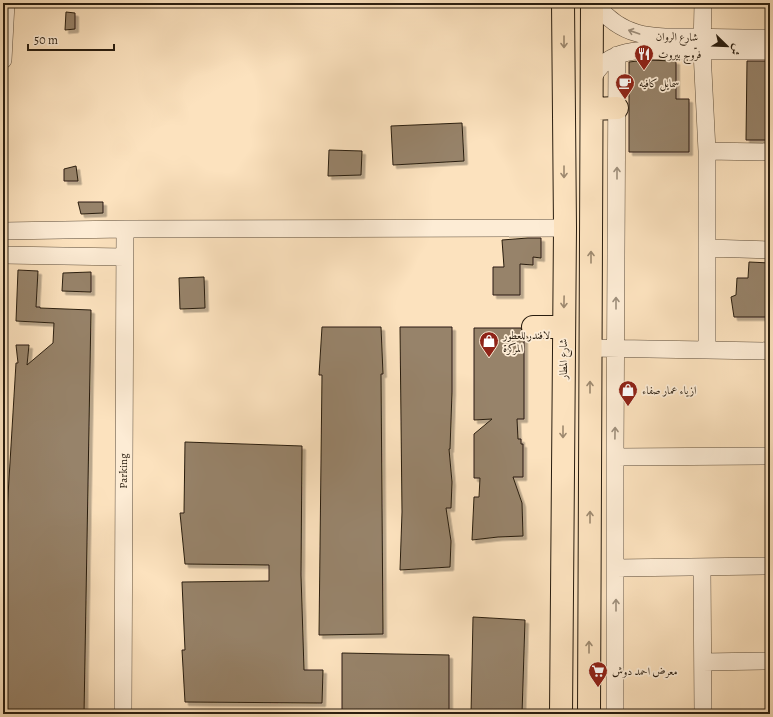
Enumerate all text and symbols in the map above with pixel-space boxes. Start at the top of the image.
scale bar [28,26,114,52]
north arrow [707,26,747,66]
one-way arrow [628,28,640,36]
street label: شارع الروان [656,29,698,47]
text: 50 m [34,32,58,48]
one-way arrow [560,35,568,48]
text: ش [727,42,745,58]
restaurant icon: فرّوج بيروت [633,43,655,71]
place label: فرّوج بيروت [658,47,702,65]
cafe icon: سمايل كافيه [614,72,636,100]
place label: سمايل كافيه [639,76,679,92]
one-way arrow [560,165,568,178]
one-way arrow [613,167,621,180]
one-way arrow [587,251,595,264]
one-way arrow [560,295,568,308]
one-way arrow [612,297,620,310]
place label: لافندر للعطور المركزة [502,328,550,356]
shop icon: لافندر للعطور المركزة [478,330,500,358]
street label: شارع المطار [556,339,573,380]
shop icon: ازياء عمار صفاء [617,379,639,407]
one-way arrow [587,381,594,394]
place label: ازياء عمار صفاء [642,383,697,398]
one-way arrow [559,425,567,438]
one-way arrow [611,427,619,440]
street label: Parking [116,453,131,489]
one-way arrow [586,511,594,524]
one-way arrow [612,599,620,612]
one-way arrow [585,641,593,654]
supermarket icon: معرض احمد دوش [587,660,609,688]
place label: معرض احمد دوش [612,664,678,679]

